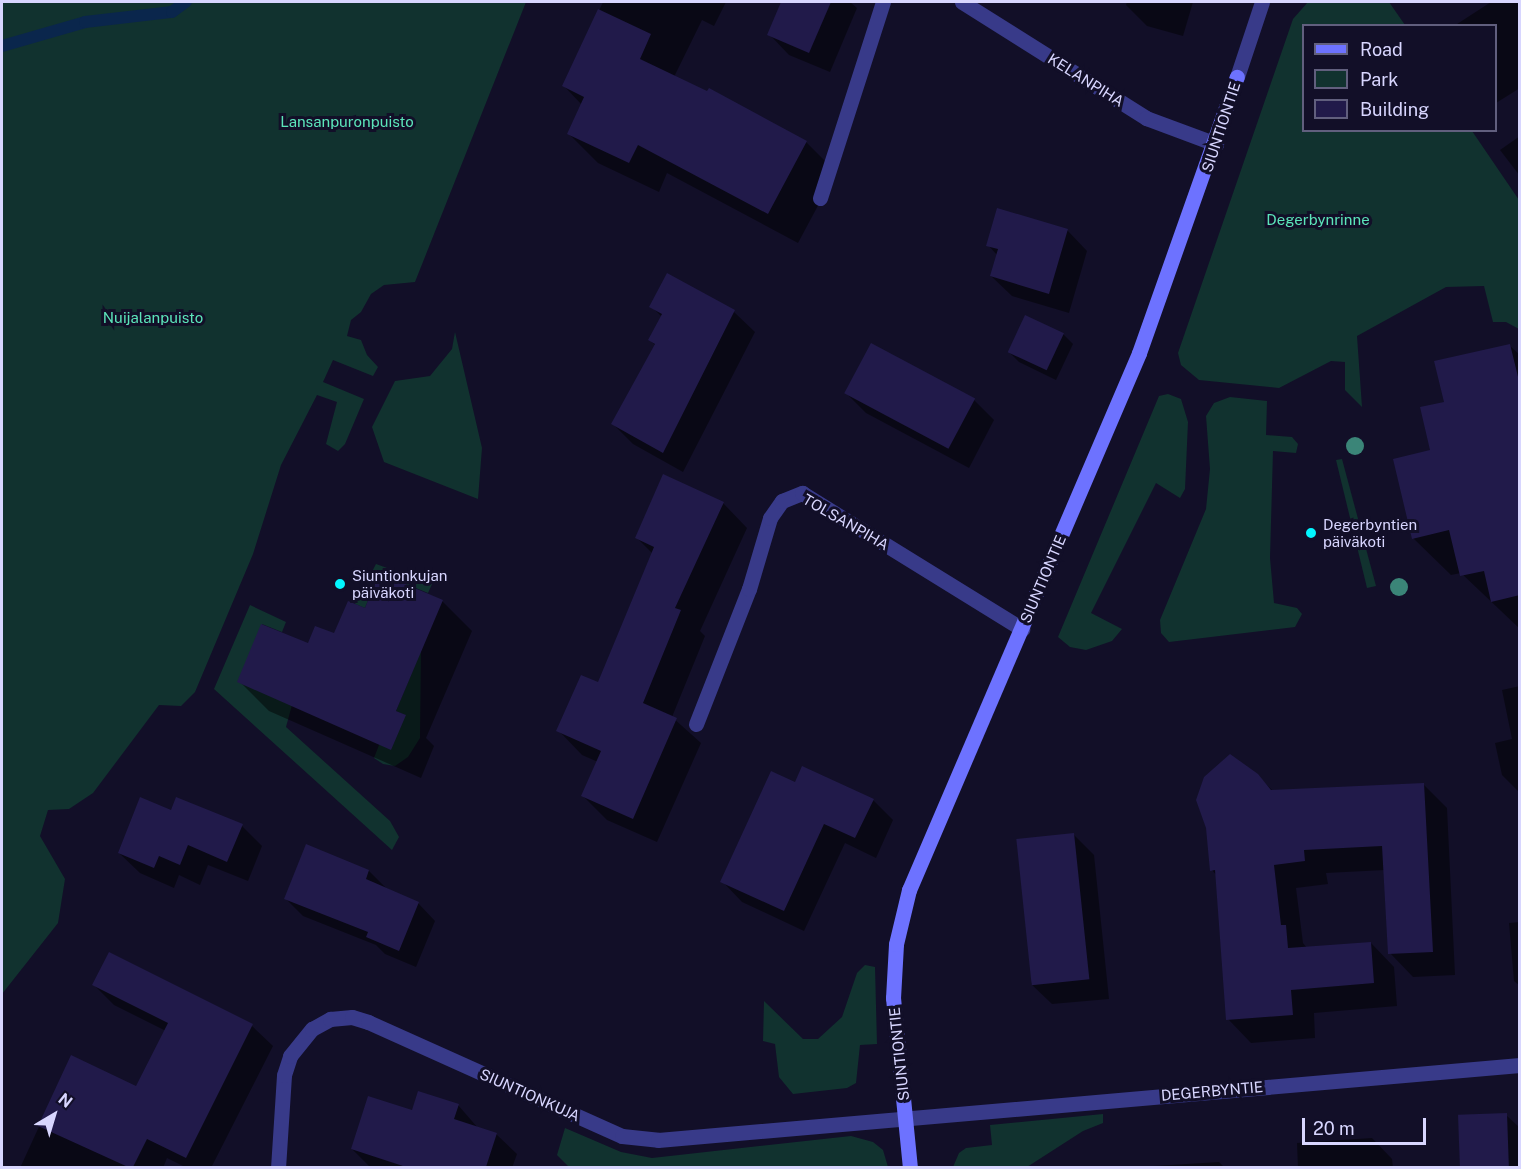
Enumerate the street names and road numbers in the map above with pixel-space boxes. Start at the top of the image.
street label: KELANPIHA [1045,49,1127,111]
street label: SIUNTIONTIE [1198,80,1244,174]
street label: TOLSANPIHA [800,490,892,554]
street label: SIUNTIONTIE [1016,532,1070,626]
street label: SIUNTIONTIE [885,1006,913,1102]
street label: SIUNTIONKUJA [477,1065,583,1125]
street label: DEGERBYNTIE [1160,1078,1264,1104]

